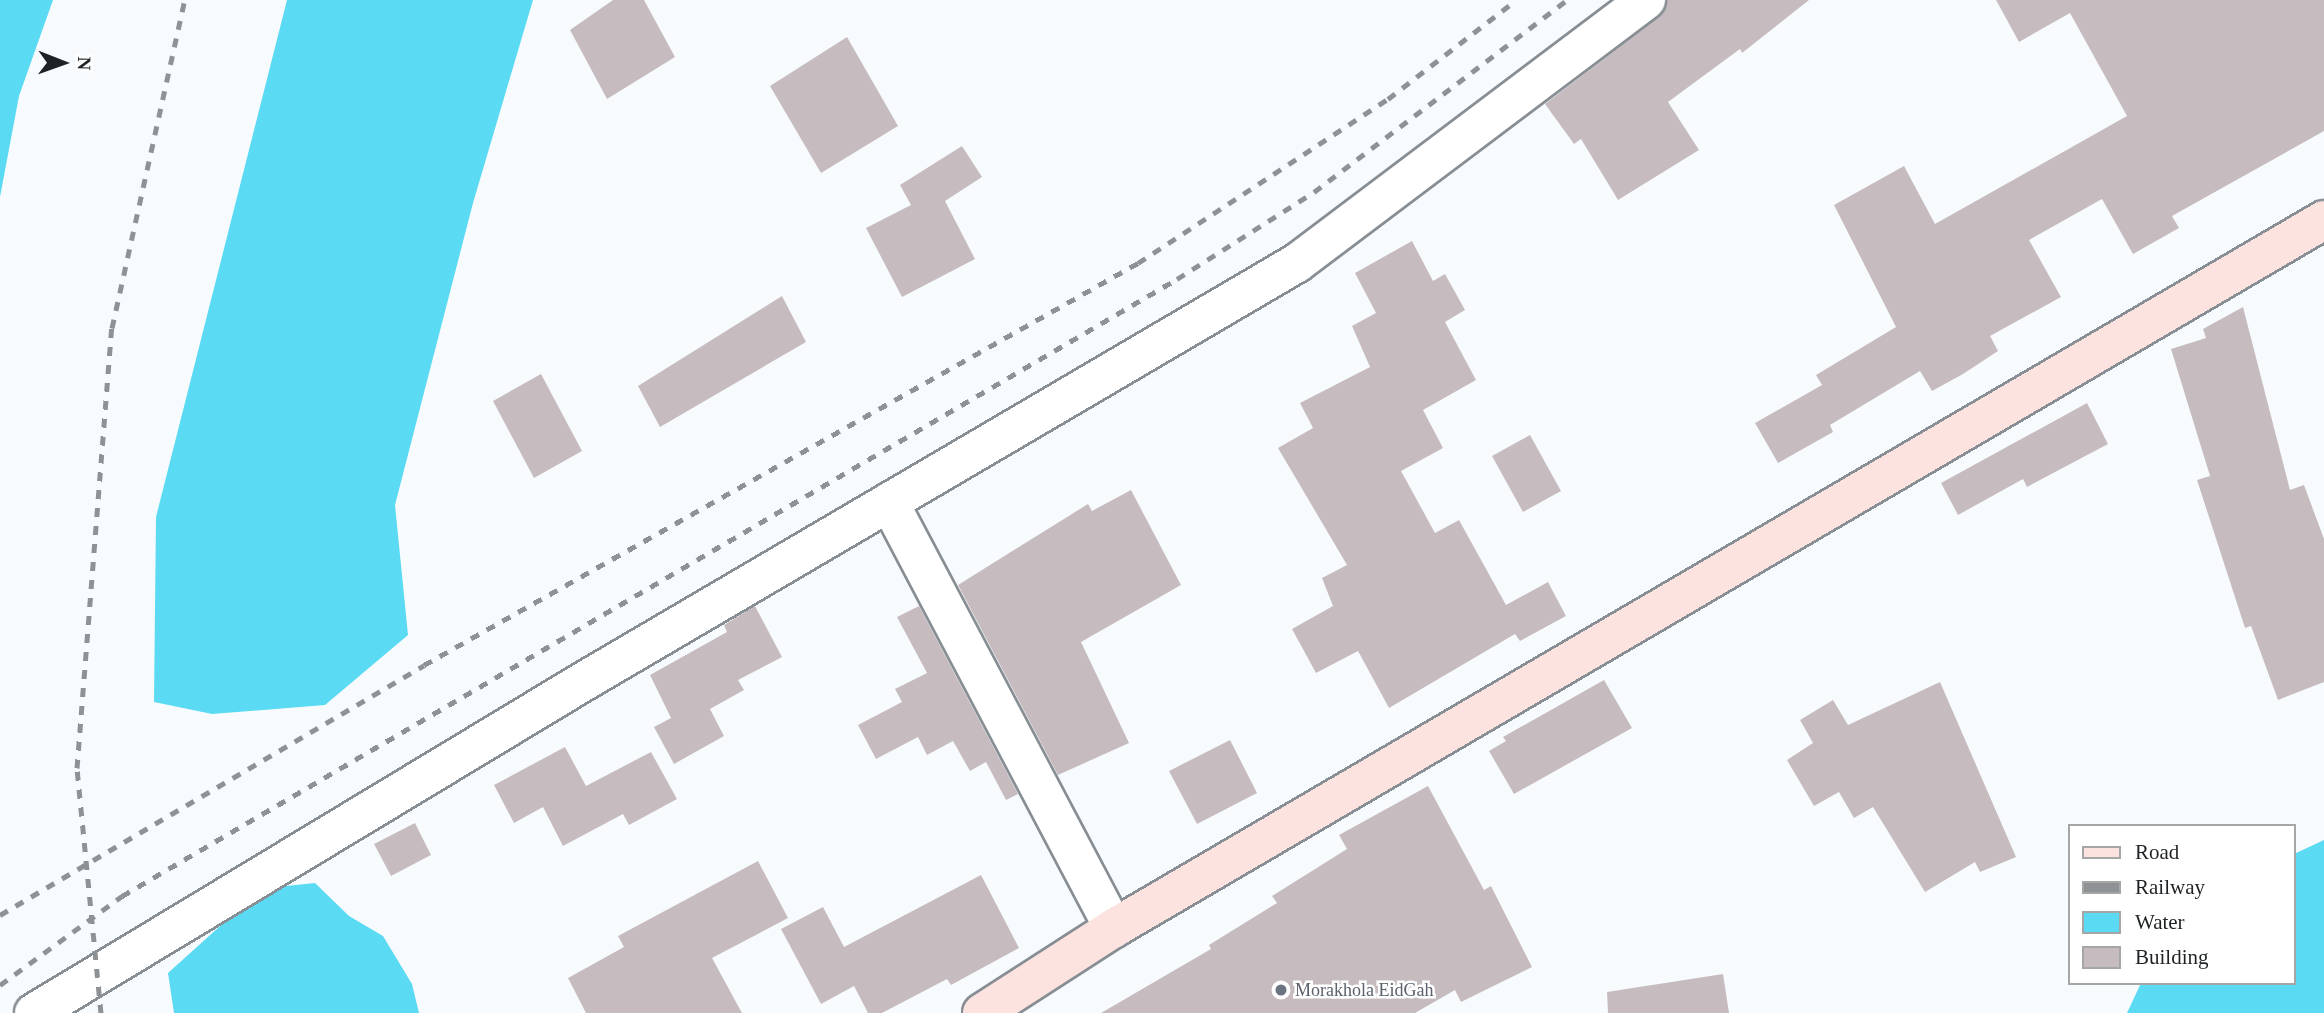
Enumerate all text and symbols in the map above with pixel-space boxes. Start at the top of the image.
north arrow [28,28,98,98]
text: N [74,56,95,70]
legend [2068,824,2296,985]
text: Road [2135,840,2179,864]
text: Railway [2135,875,2205,899]
text: Water [2135,910,2185,934]
text: Building [2135,945,2209,969]
place label: Morakhola EidGah [1295,979,1450,1001]
marker: Morakhola EidGah [1273,982,1289,998]

